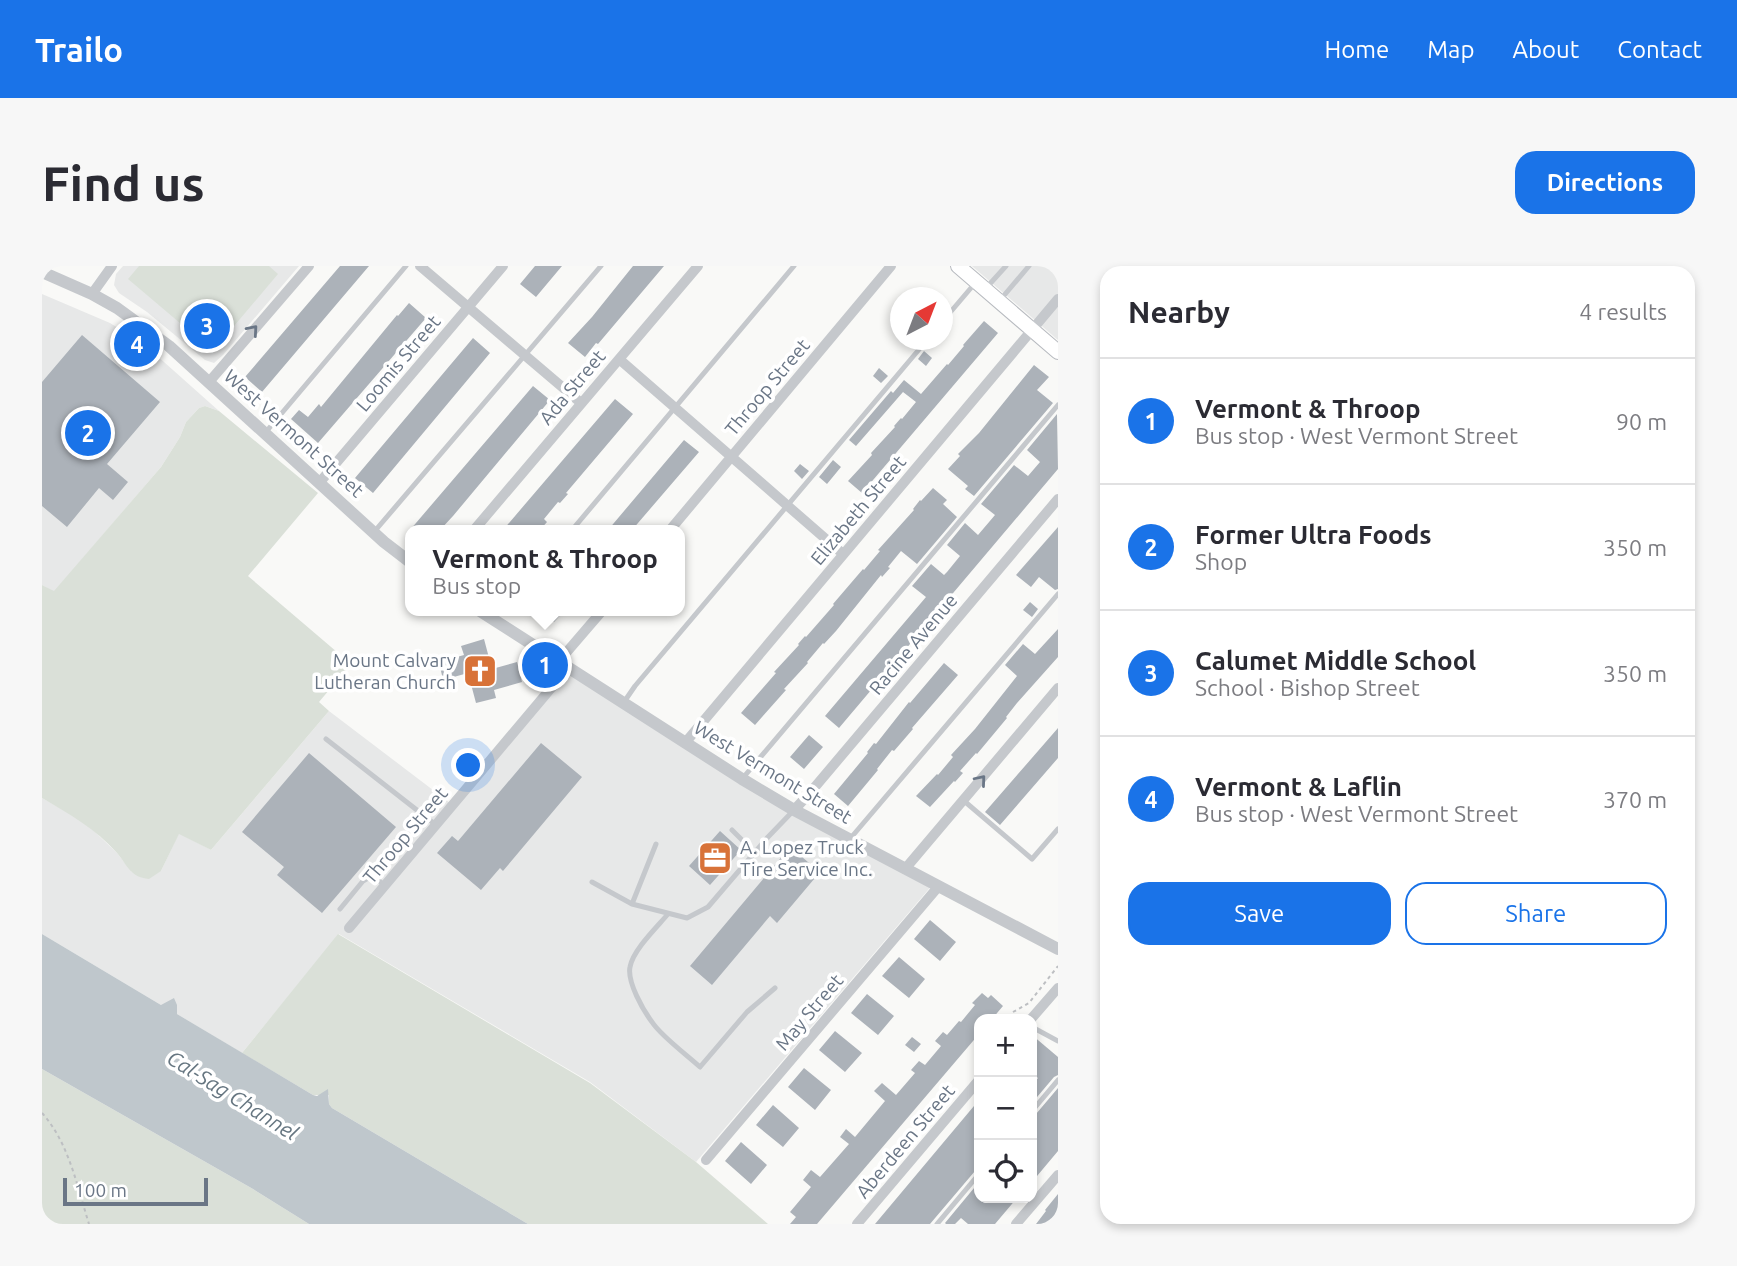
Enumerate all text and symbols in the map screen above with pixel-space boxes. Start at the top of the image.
text: Trailo [35,31,123,68]
text: Home [1324,36,1389,63]
text: Map [1427,36,1474,63]
text: About [1512,36,1579,63]
text: Contact [1617,36,1702,63]
button: Directions [1515,151,1695,214]
text: Find us [42,155,205,210]
north arrow [890,287,953,350]
text: Nearby [1128,295,1230,329]
text: 4 results [1579,299,1667,324]
pin: 3 [184,300,230,352]
street label: Loomis Street [351,310,445,415]
pin: 4 [114,318,160,370]
one-way arrow [245,326,257,339]
street label: Throop Street [720,334,814,440]
street label: Ada Street [534,345,610,429]
street label: West Vermont Street [220,365,369,502]
text: Vermont & Throop [1195,394,1421,423]
pin: 2 [65,407,111,459]
text: 1 [1145,409,1157,434]
text: 90 m [1616,409,1667,434]
text: Bus stop · West Vermont Street [1195,423,1518,448]
street label: Elizabeth Street [806,450,910,569]
text: Former Ultra Foods [1195,520,1432,549]
popup [405,525,685,616]
text: 2 [1145,535,1157,560]
text: 350 m [1603,535,1667,560]
text: Vermont & Throop [432,544,658,573]
text: Shop [1195,549,1247,574]
text: Bus stop [432,573,521,598]
street label: Racine Avenue [864,589,962,699]
pin: 1 [522,639,568,691]
text: Calumet Middle School [1195,646,1476,675]
place label: Mount Calvary Lutheran Church [314,649,456,693]
church icon: Mount Calvary Lutheran Church [461,652,499,690]
text: 3 [1145,661,1157,686]
text: 350 m [1603,661,1667,686]
text: School · Bishop Street [1195,675,1420,700]
street label: West Vermont Street [690,716,856,828]
your location [451,748,485,782]
text: Vermont & Laflin [1195,772,1402,801]
one-way arrow [972,775,985,787]
street label: Throop Street [358,782,452,888]
text: 4 [1145,787,1157,812]
text: 370 m [1603,787,1667,812]
text: Bus stop · West Vermont Street [1195,801,1518,826]
place label: A. Lopez Truck Tire Service Inc. [740,836,873,880]
office icon: A. Lopez Truck Tire Service Inc. [696,839,734,877]
button: Save [1128,882,1391,945]
button: Share [1405,882,1667,945]
street label: May Street [771,969,848,1055]
map controls [974,1014,1037,1203]
button: + [974,1014,1037,1077]
water label: Cal-Sag Channel [163,1045,303,1145]
button: − [974,1077,1037,1140]
street label: Aberdeen Street [851,1079,959,1202]
button: locate [974,1140,1037,1203]
scale bar [63,1175,208,1207]
text: 100 m [74,1179,127,1201]

